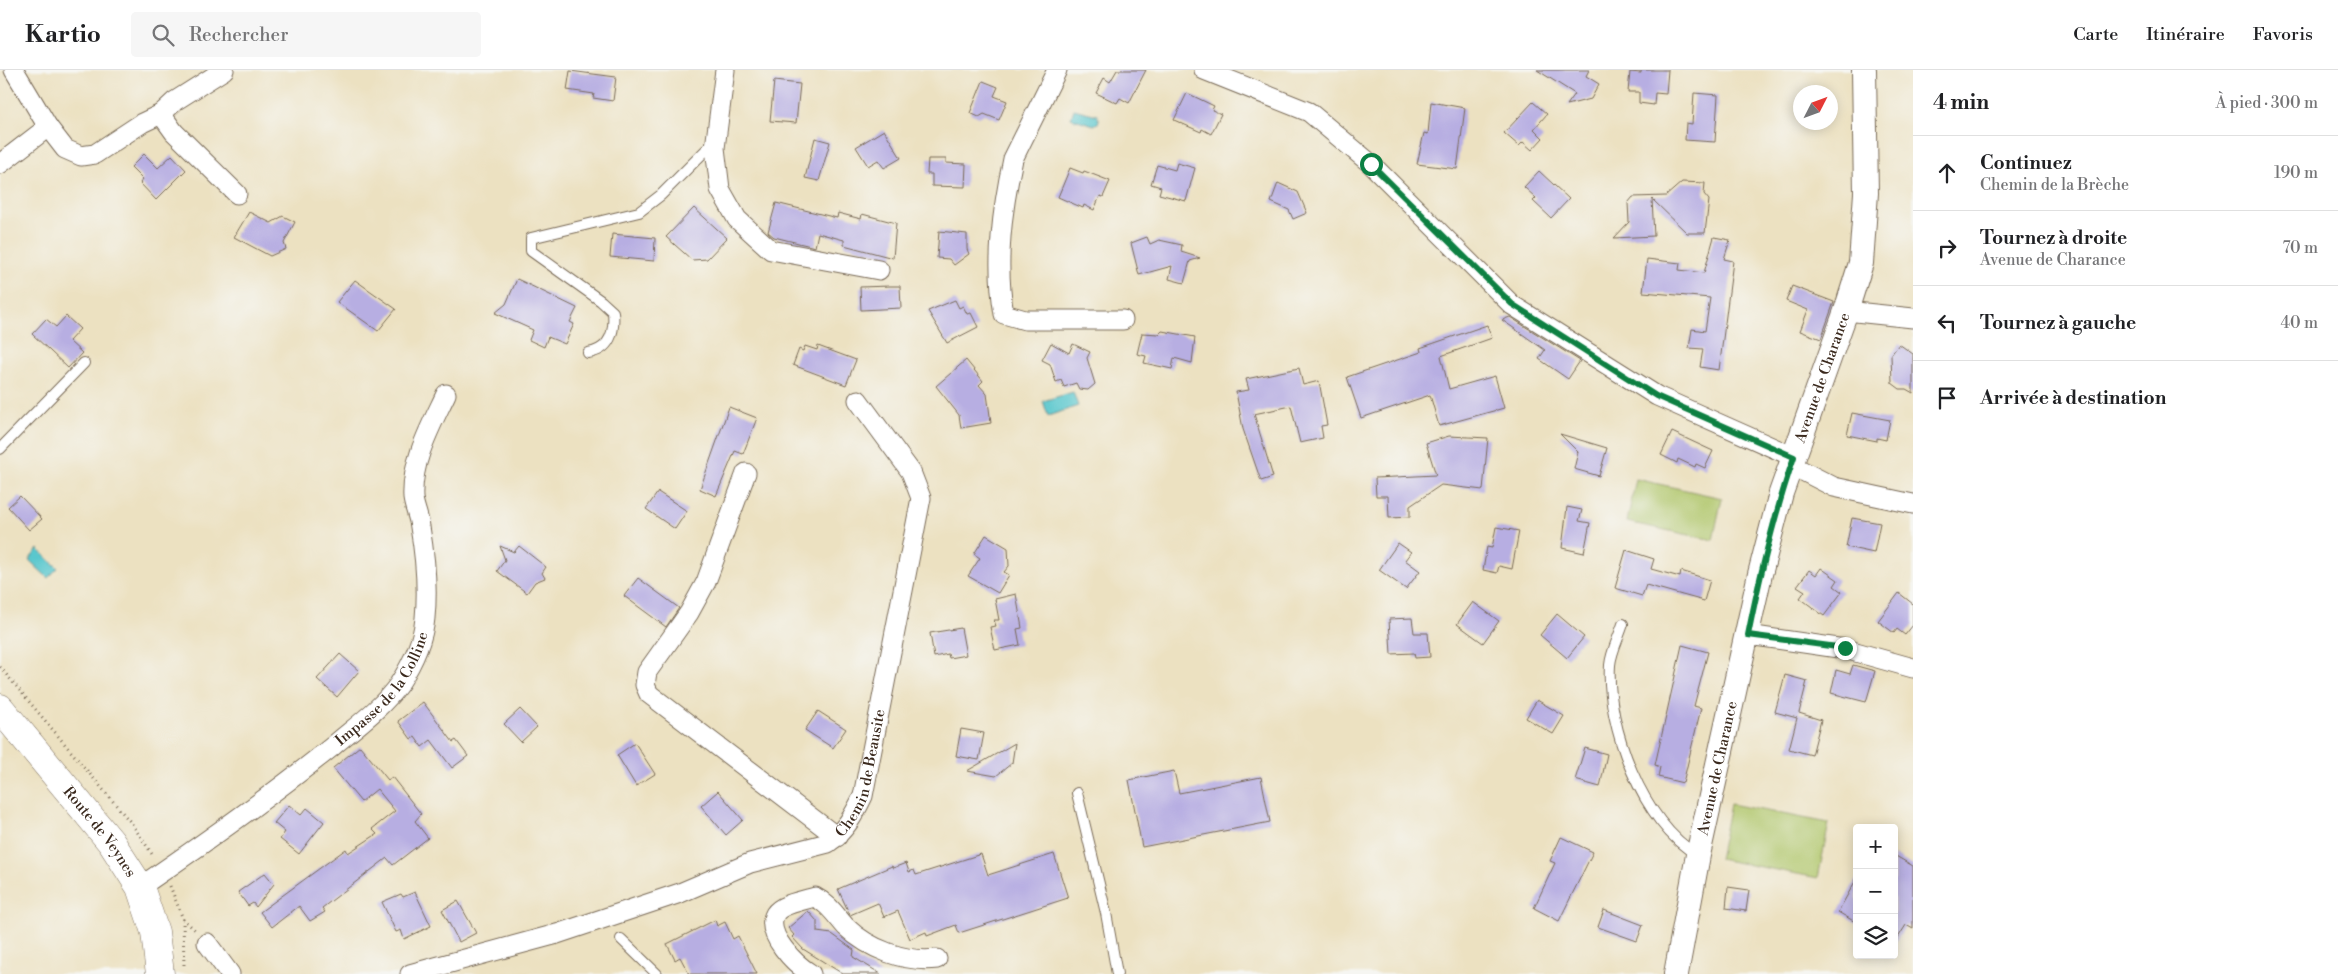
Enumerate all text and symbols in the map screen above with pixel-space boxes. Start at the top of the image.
search box [131,12,481,57]
text: Kartio [25,20,101,50]
icon: search [149,21,177,49]
text: Rechercher [189,23,288,47]
text: Carte [2073,23,2118,46]
text: Itinéraire [2146,23,2225,46]
text: Favoris [2253,23,2313,46]
north arrow [1793,85,1838,130]
text: 4 min [1933,90,1989,116]
text: À pied · 300 m [2215,93,2318,113]
text: Continuez [1980,151,2072,175]
route start [1360,153,1383,176]
icon: ahead [1933,159,1961,187]
text: 190 m [2274,163,2318,183]
text: Chemin de la Brèche [1980,175,2129,195]
text: Tournez à droite [1980,226,2127,250]
icon: right [1933,234,1961,262]
text: 70 m [2282,238,2318,258]
text: Avenue de Charance [1980,250,2126,270]
icon: left [1933,309,1961,337]
street label: Avenue de Charance [1790,310,1854,446]
text: Tournez à gauche [1980,311,2136,335]
text: 40 m [2281,313,2318,333]
icon: arrive [1933,384,1961,412]
text: Arrivée à destination [1980,386,2166,410]
street label: Impasse de la Colline [331,630,432,750]
route end [1834,637,1857,660]
street label: Avenue de Charance [1693,699,1741,838]
street label: Chemin de Beausite [831,707,889,841]
street label: Route de Veynes [59,782,141,881]
map controls [1853,824,1898,959]
button: + [1853,824,1898,869]
button: − [1853,869,1898,914]
button: layers [1853,914,1898,959]

